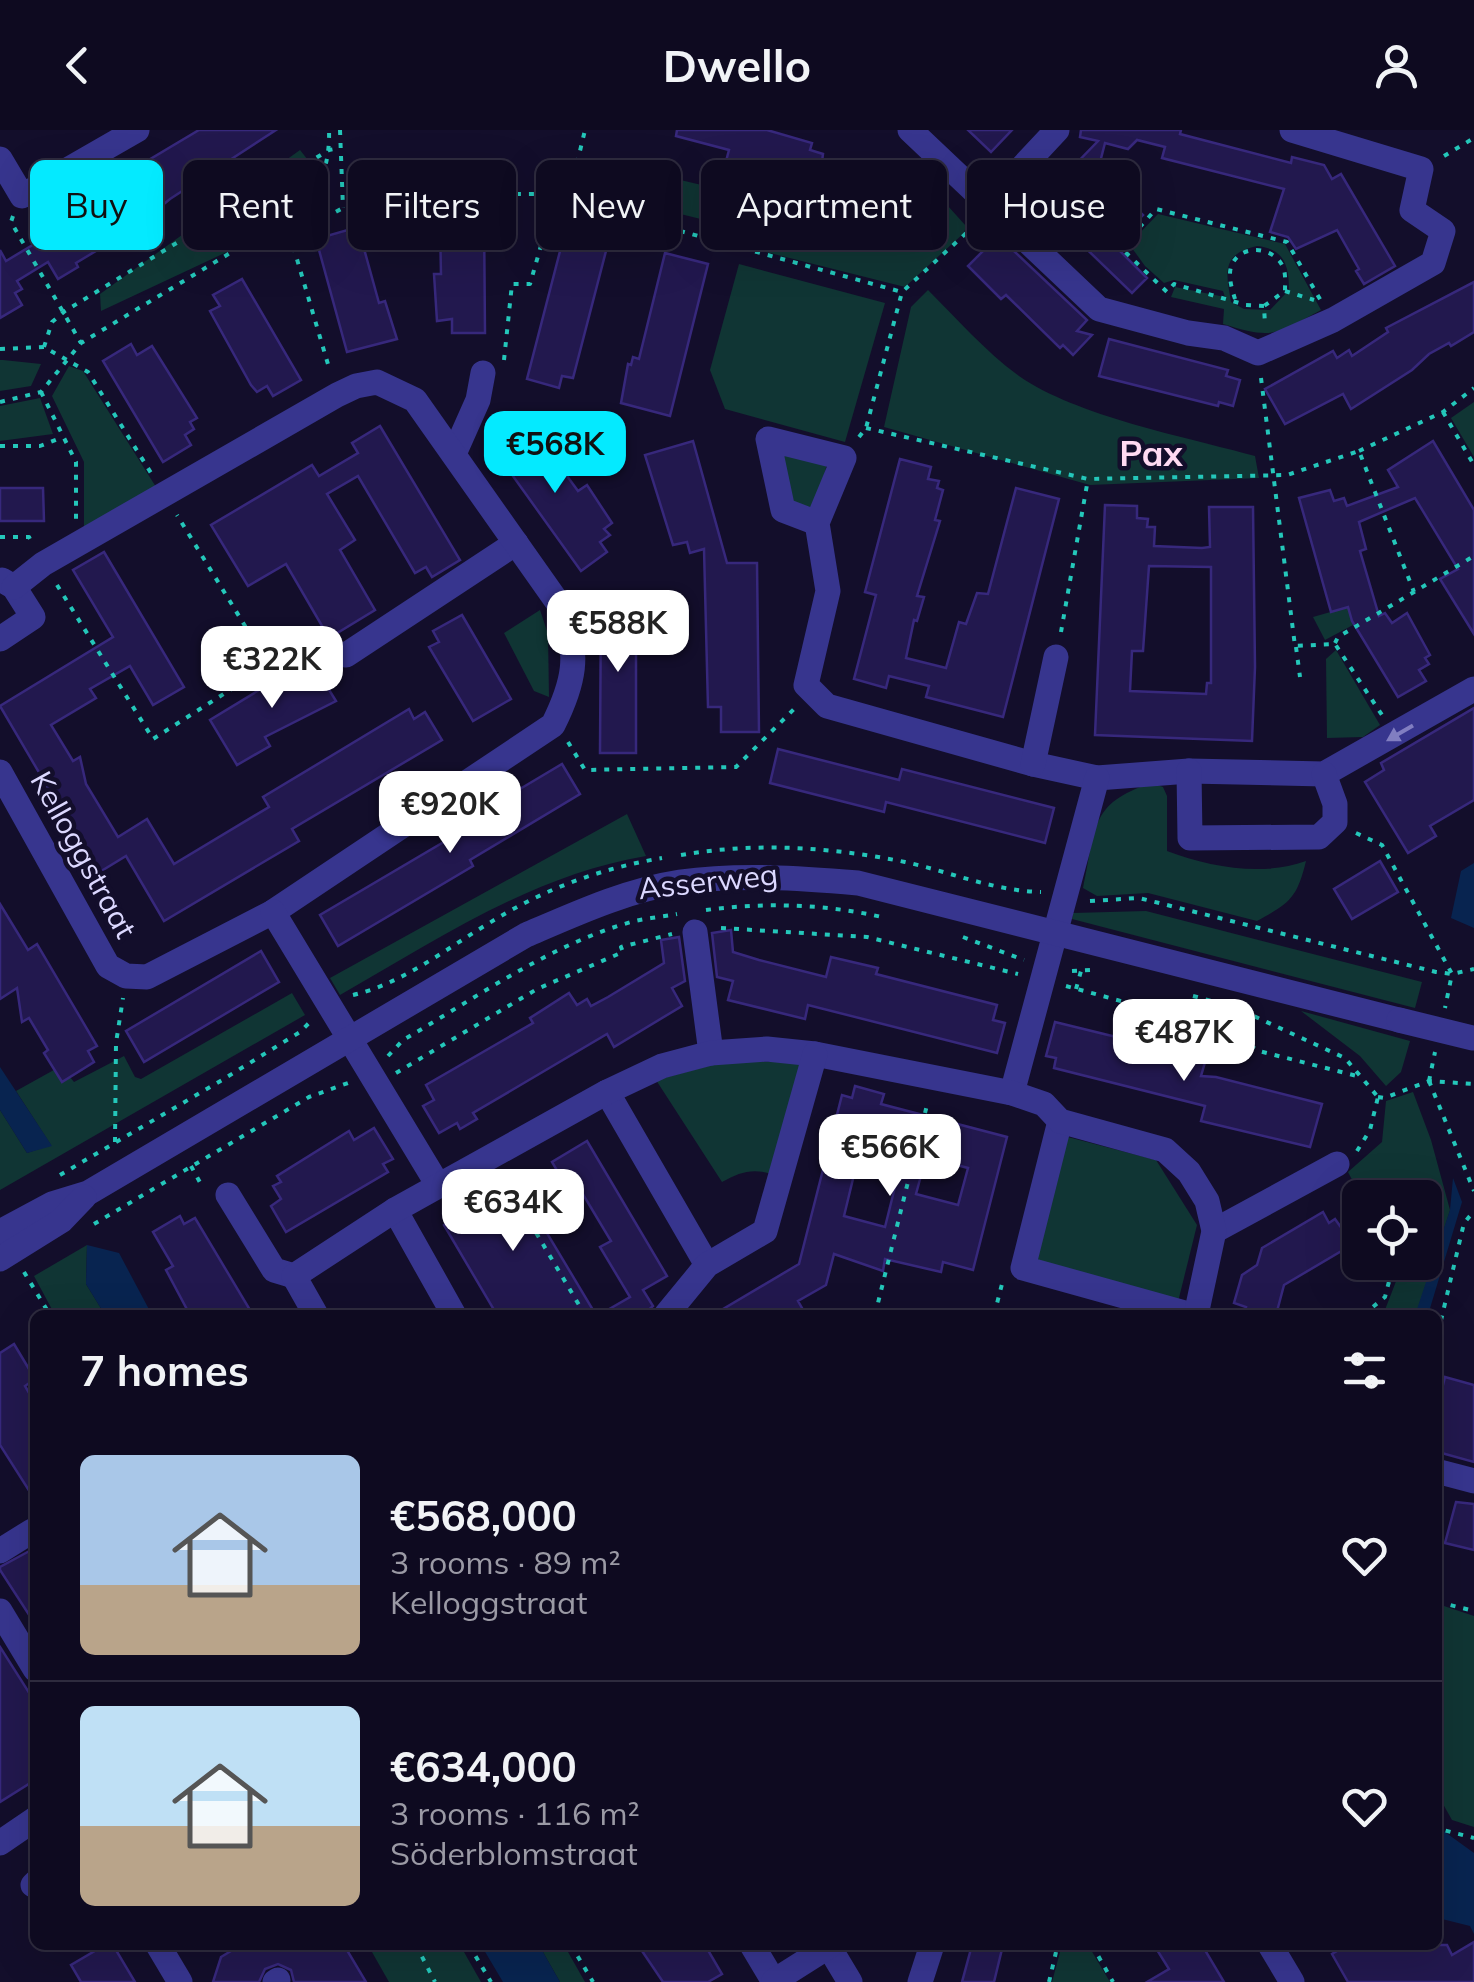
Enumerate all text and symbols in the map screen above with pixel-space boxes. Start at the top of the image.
text: Dwello [663,37,811,93]
icon: back [50,38,105,93]
icon: person [1369,38,1424,93]
chip: Buy [30,160,163,250]
chip: Rent [183,160,328,250]
chip: Filters [348,160,516,250]
chip: New [536,160,681,250]
chip: Apartment [701,160,947,250]
chip: House [967,160,1140,250]
pin: €568K [485,411,625,496]
text: €568K [506,423,604,463]
district label: Pax [1119,431,1183,475]
pin: €588K [548,590,688,675]
text: €588K [569,602,667,642]
pin: €322K [202,626,342,711]
text: €322K [223,638,321,678]
one-way arrow [1386,723,1414,741]
street label: Kelloggstraat [22,764,145,945]
pin: €920K [380,771,520,856]
text: €920K [401,783,499,823]
street label: Asserweg [636,855,779,907]
pin: €487K [1114,999,1254,1084]
text: €487K [1135,1011,1233,1051]
pin: €566K [820,1114,960,1199]
text: €566K [841,1126,939,1166]
pin: €634K [443,1169,583,1254]
map controls [1342,1180,1442,1280]
button: locate [1342,1180,1442,1280]
text: €634K [464,1181,562,1221]
icon: filters [1337,1343,1392,1398]
text: 7 homes [80,1344,249,1397]
text: €568,000 [390,1489,577,1542]
icon: home [160,1495,280,1615]
icon: heart [1337,1528,1392,1583]
text: 3 rooms · 89 m² [390,1542,621,1582]
text: Kelloggstraat [390,1582,587,1622]
text: €634,000 [390,1740,577,1793]
icon: home [160,1746,280,1866]
icon: heart [1337,1779,1392,1834]
text: 3 rooms · 116 m² [390,1793,640,1833]
text: Söderblomstraat [390,1833,638,1873]

